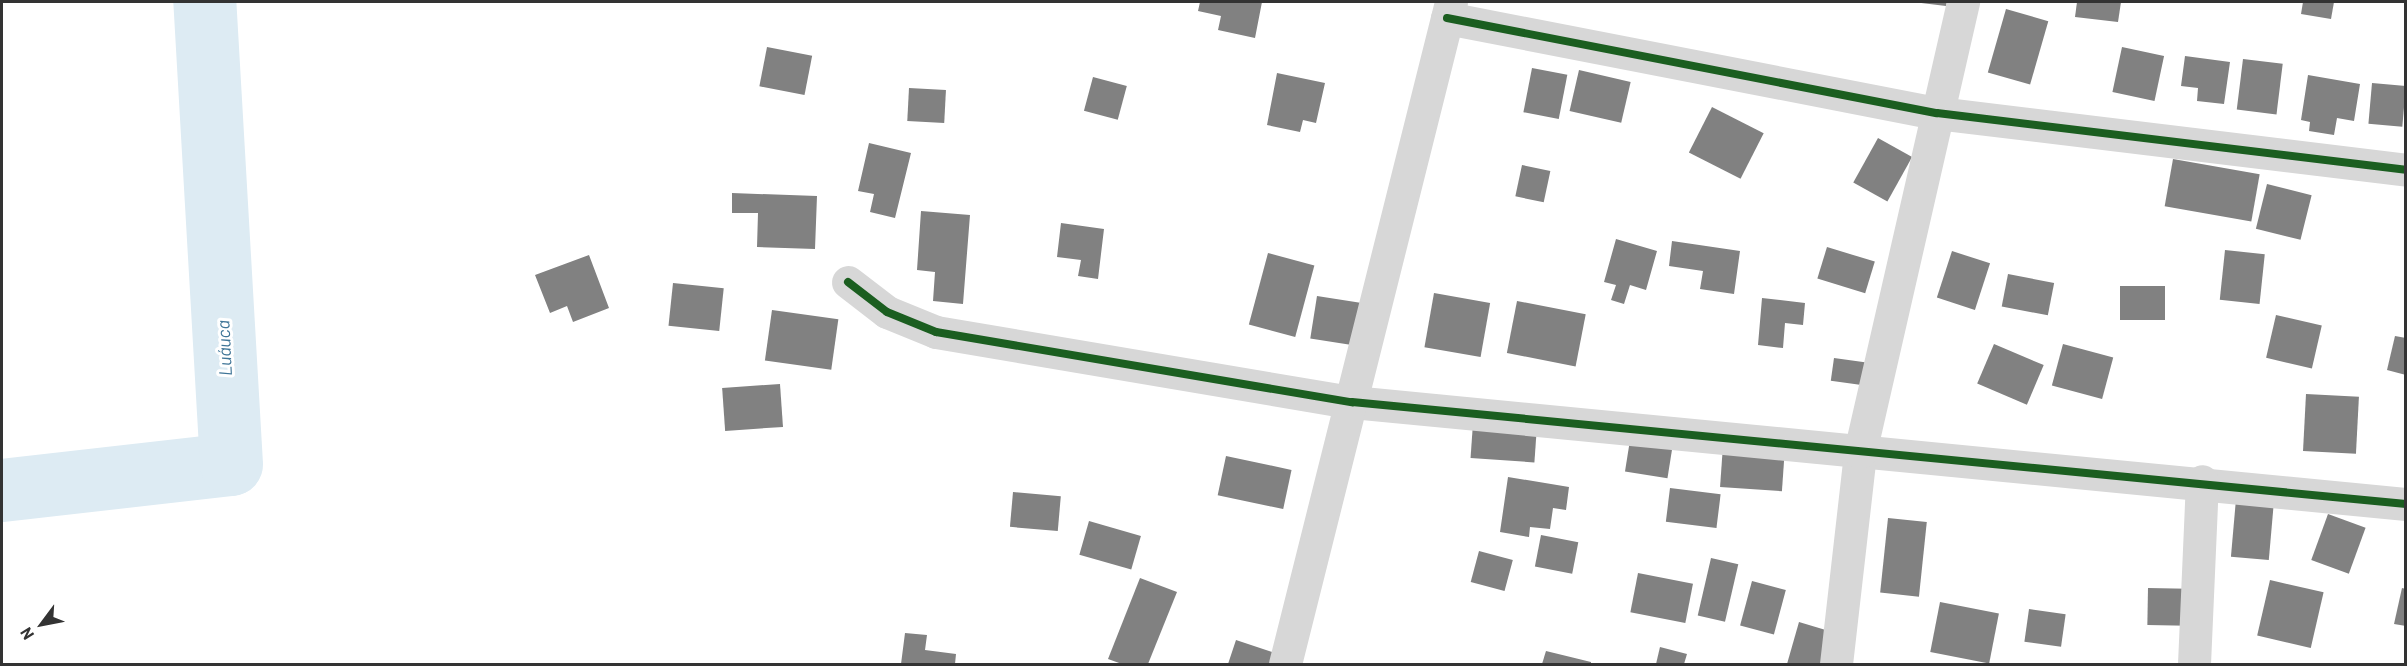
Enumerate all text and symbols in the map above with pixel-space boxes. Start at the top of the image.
water label: Luáuca [212,319,236,377]
north arrow [12,594,72,654]
text: N [15,624,37,643]

